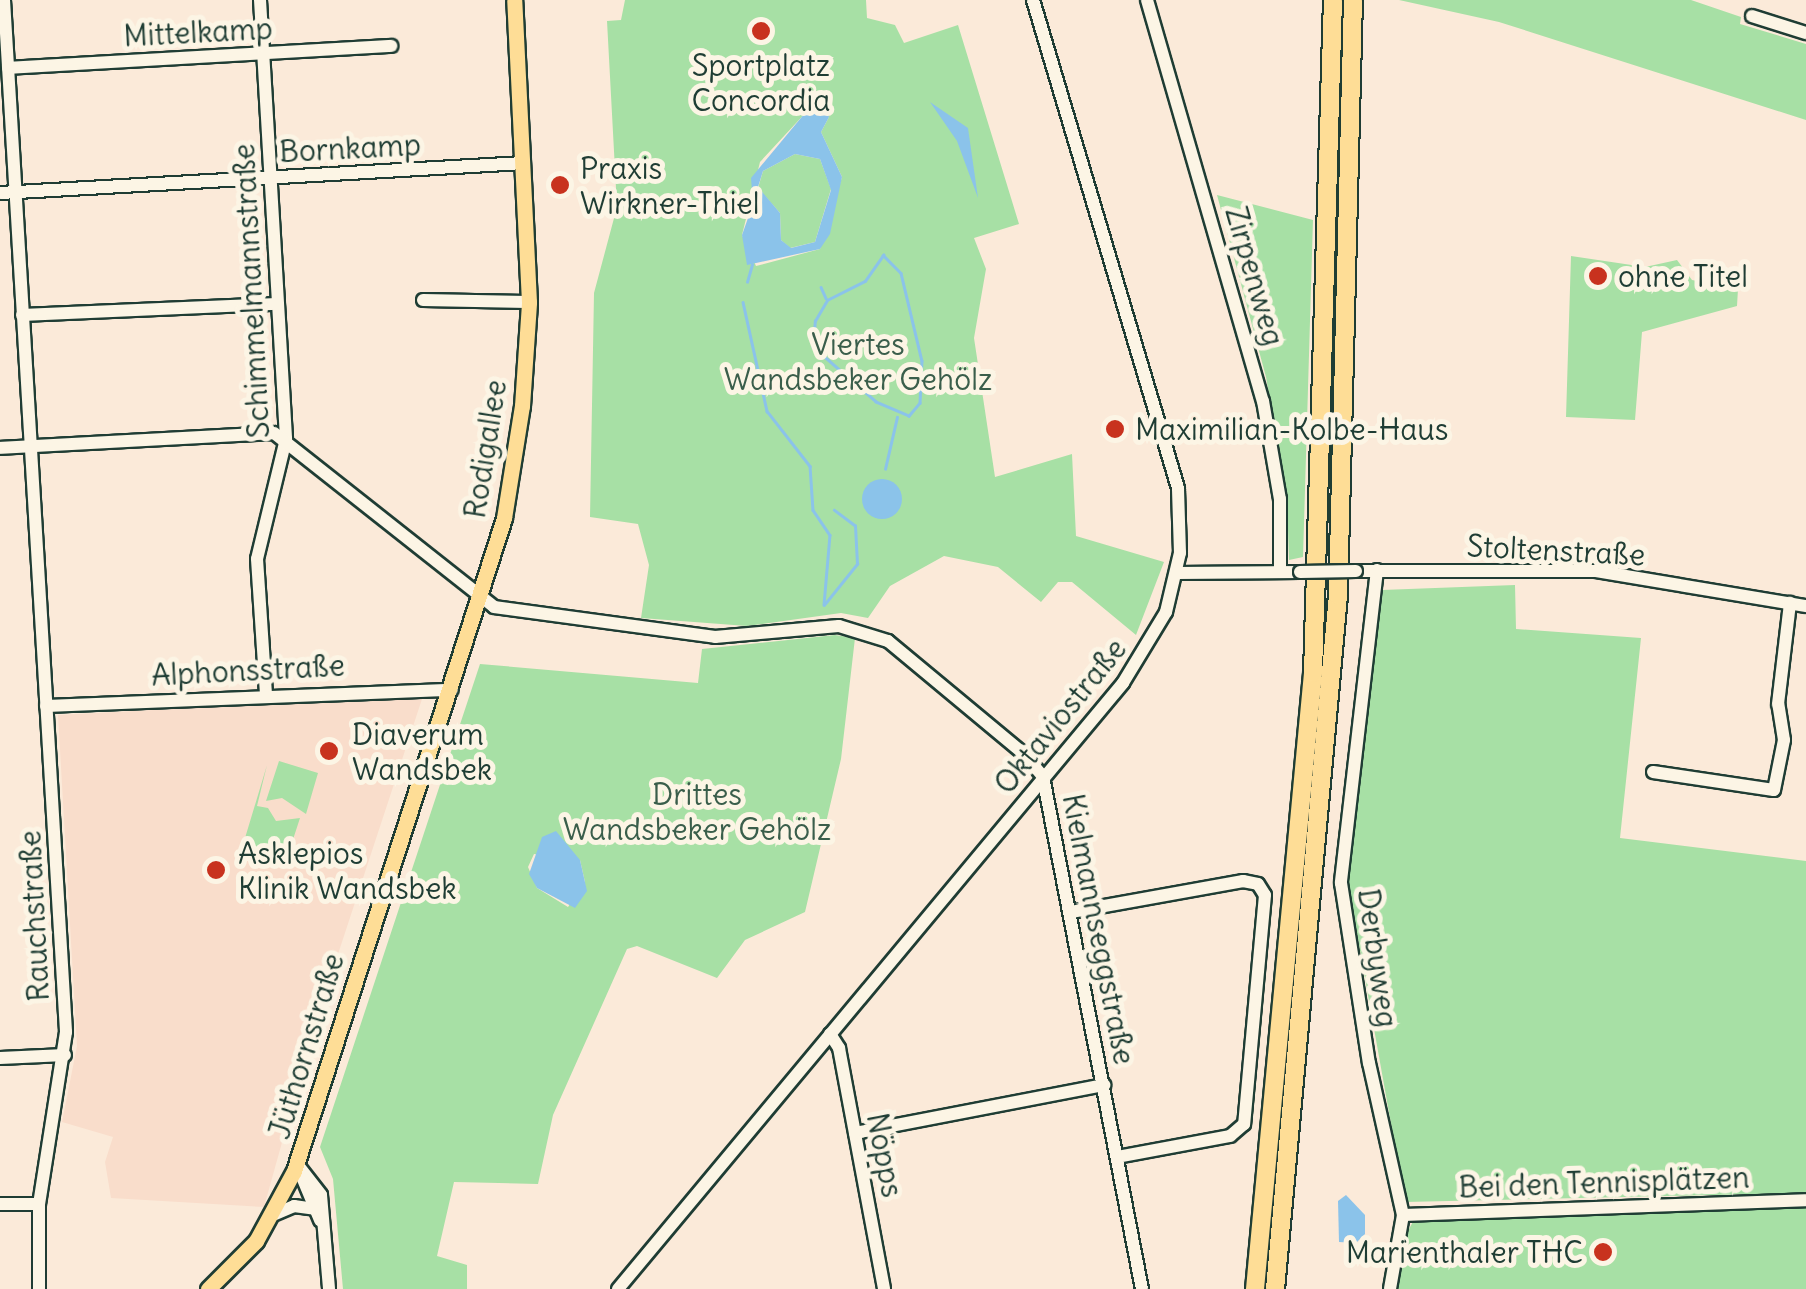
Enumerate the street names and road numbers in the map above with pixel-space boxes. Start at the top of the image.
street label: Mittelkamp [122,10,274,54]
street label: Bornkamp [278,126,422,170]
street label: Schimmelmannstraße [225,143,277,439]
street label: Zirpenweg [1218,202,1292,350]
street label: Rodigallee [456,377,514,521]
street label: Stoltenstraße [1466,527,1646,573]
street label: Oktaviostraße [986,631,1134,801]
street label: Alphonsstraße [150,647,346,693]
street label: Kielmannseggstraße [1055,791,1143,1067]
street label: Rauchstraße [12,830,56,1002]
street label: Derbyweg [1350,886,1406,1030]
street label: Jüthornstraße [261,949,351,1143]
street label: Nöpps [859,1110,911,1200]
street label: Bei den Tennisplätzen [1458,1159,1750,1205]

